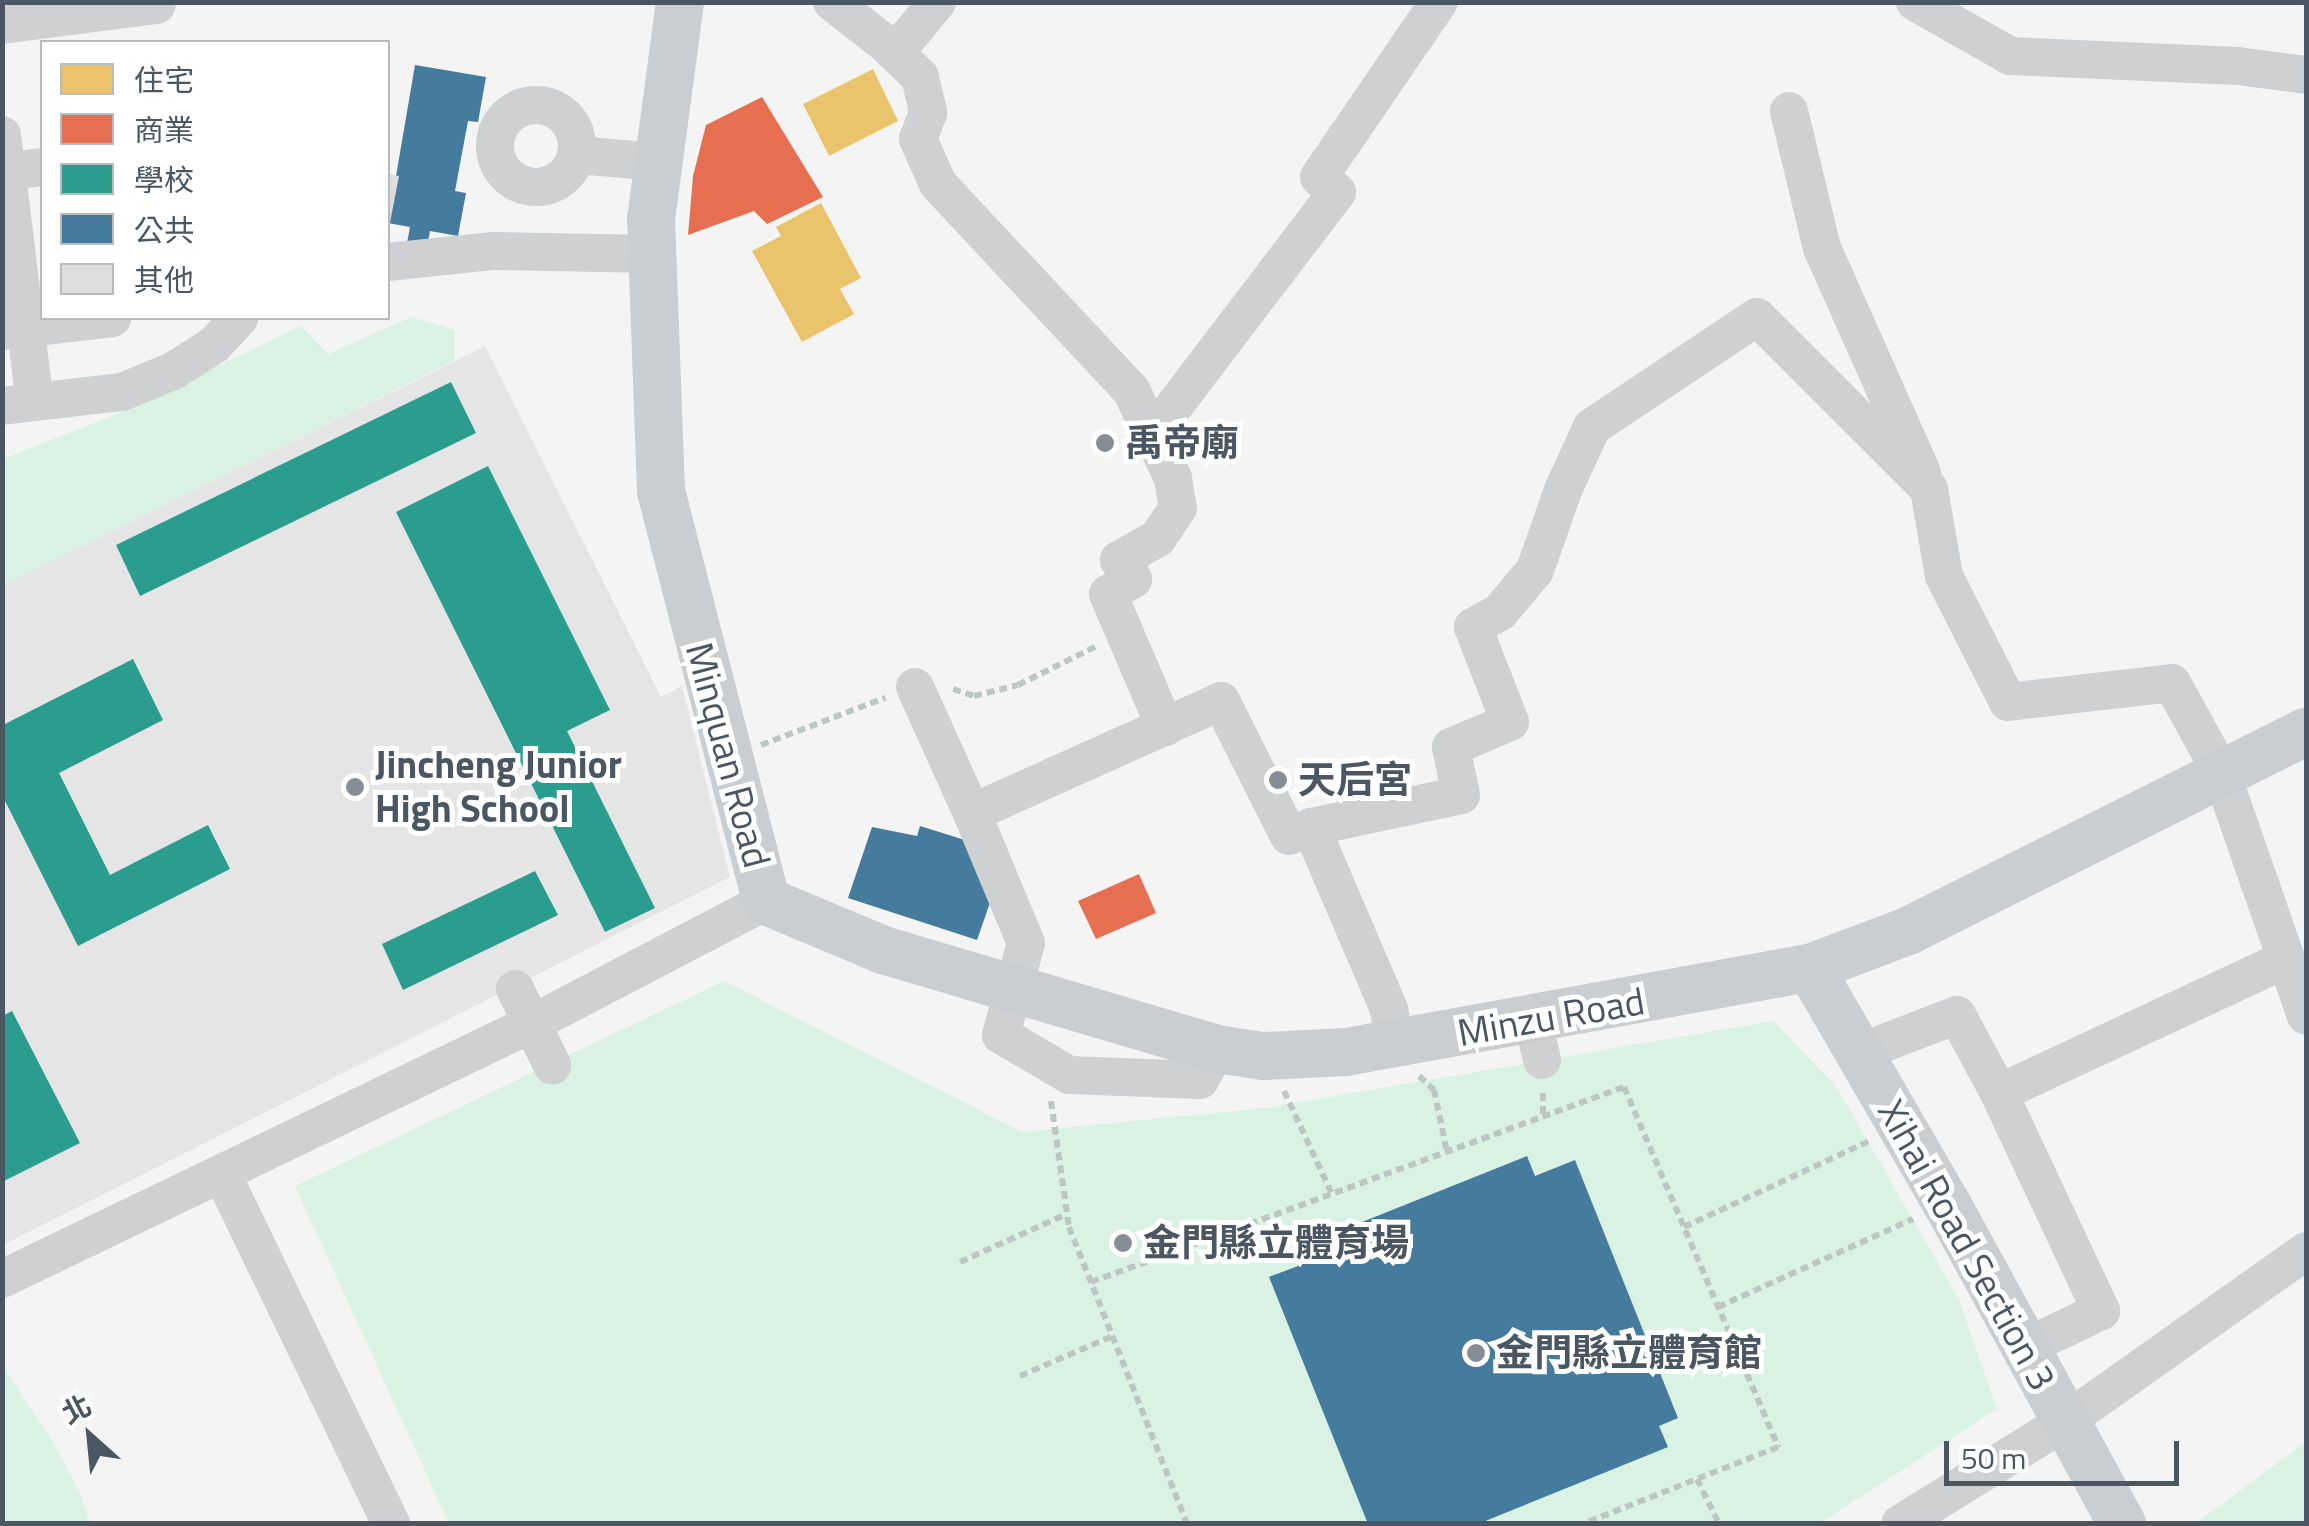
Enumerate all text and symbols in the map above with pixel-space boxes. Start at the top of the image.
legend [40,40,390,320]
text: 住宅 [134,57,194,103]
text: 商業 [134,107,194,153]
text: 學校 [134,157,194,203]
text: 公共 [134,207,194,253]
text: 其他 [134,257,194,303]
place label: 禹帝廟 [1125,420,1239,466]
marker: 禹帝廟 [1094,432,1116,454]
street label: Minquan Road [676,638,780,872]
place label: Jincheng Junior High School [375,742,622,832]
place label: 天后宮 [1298,757,1412,803]
marker: 天后宮 [1267,769,1289,791]
marker: Jincheng Junior High School [344,776,366,798]
street label: Minzu Road [1454,978,1648,1056]
street label: Xihai Road Section 3 [1868,1092,2066,1398]
place label: 金門縣立體育場 [1143,1220,1409,1266]
marker: 金門縣立體育場 [1112,1232,1134,1254]
place label: 金門縣立體育館 [1496,1330,1762,1376]
marker: 金門縣立體育館 [1465,1342,1487,1364]
text: 北 [54,1383,98,1434]
north arrow [40,1386,140,1486]
scale bar [1949,1421,2184,1483]
text: 50 m [1961,1435,2026,1481]

